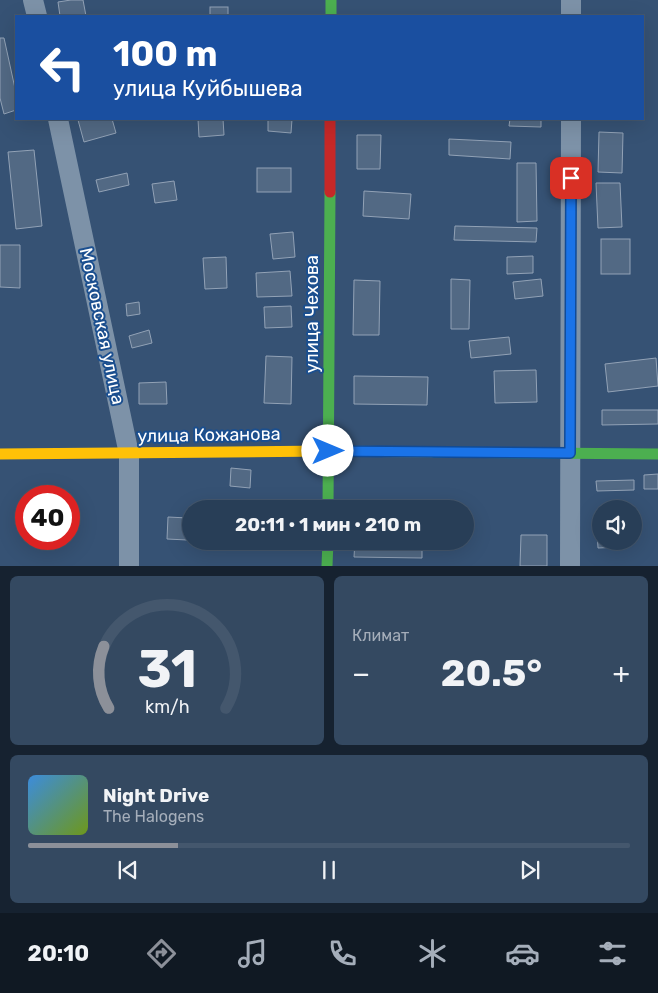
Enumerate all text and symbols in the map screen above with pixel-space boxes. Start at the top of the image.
text: 100 m [113,33,218,75]
icon: left [30,35,95,100]
text: улица Куйбышева [113,75,303,102]
pin [550,157,592,199]
icon: arrive [557,164,585,192]
street label: Московская улица [75,246,129,406]
street label: улица Чехова [301,255,323,373]
street label: улица Кожанова [137,423,281,447]
position arrow [301,424,353,476]
speed limit sign: 40 [15,485,80,550]
map controls [592,500,642,550]
button: sound [592,500,642,550]
text: 20:11 · 1 мин · 210 m [235,513,421,536]
text: Климат [352,626,409,645]
text: 31 [137,638,197,700]
text: 20.5° [441,650,542,696]
text: − [352,657,370,690]
text: + [613,657,630,690]
text: km/h [145,696,189,717]
text: Night Drive [103,784,209,807]
text: The Halogens [103,807,204,826]
icon: previous [114,856,142,884]
icon: pause [315,856,343,884]
icon: next [516,856,544,884]
icon: directions [144,936,179,971]
icon: music [235,936,270,971]
icon: phone [325,936,360,971]
icon: climate [415,936,450,971]
icon: car [505,936,540,971]
icon: filters [595,936,630,971]
text: 20:10 [28,940,89,967]

